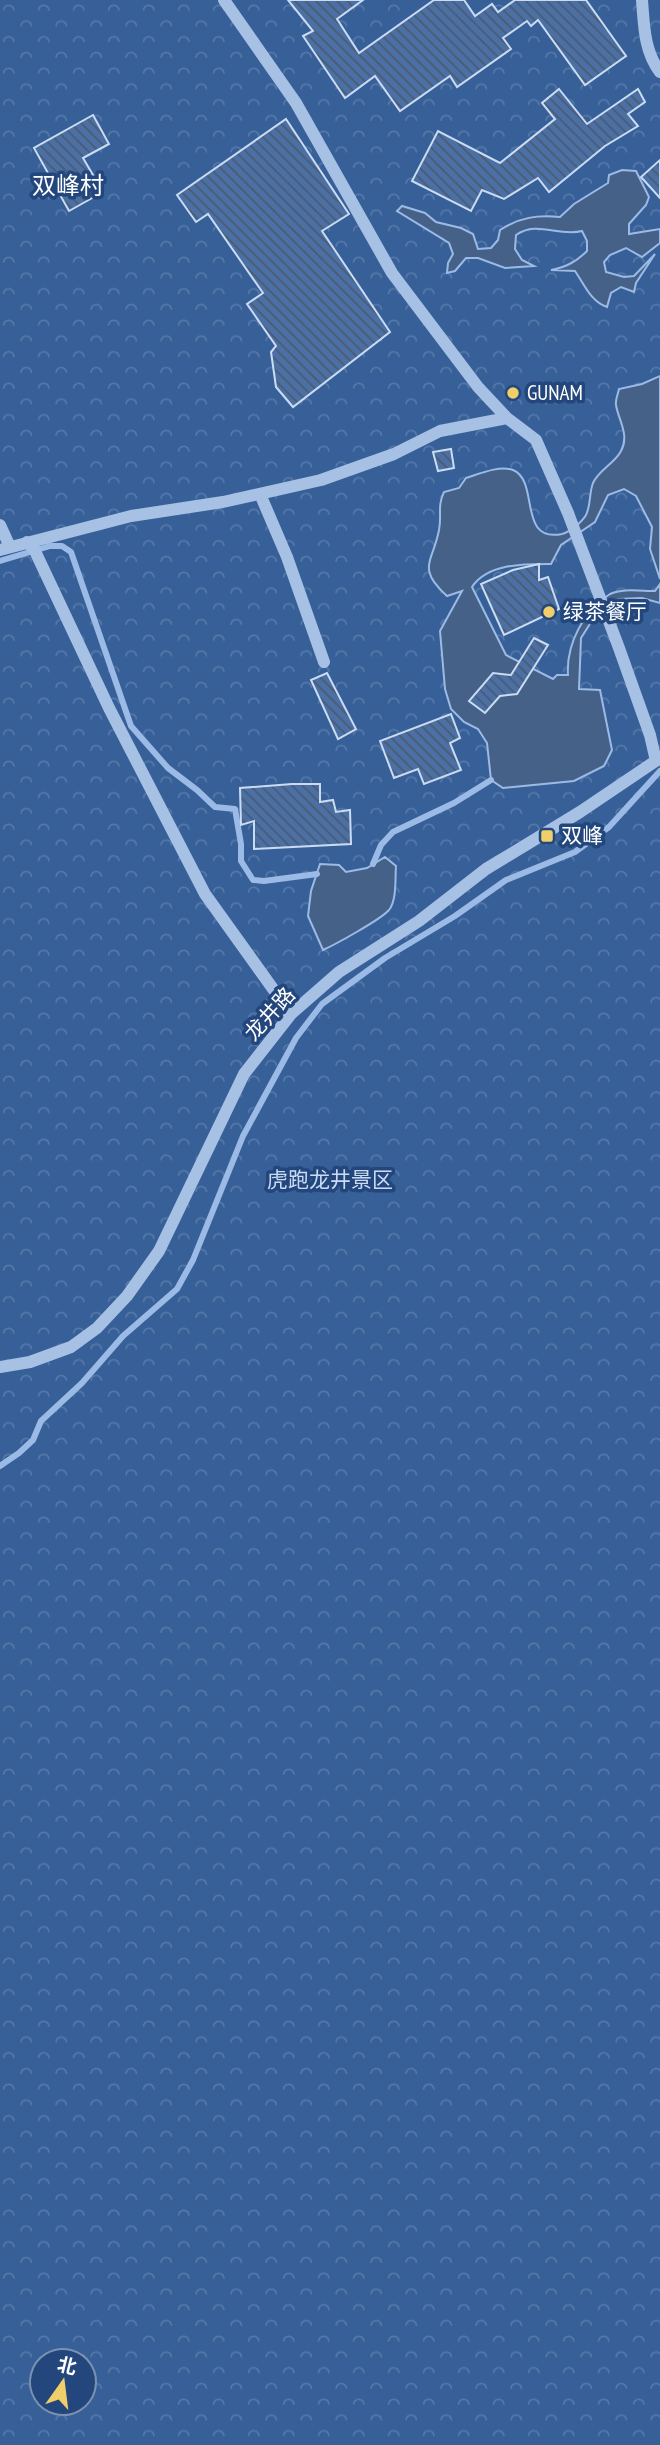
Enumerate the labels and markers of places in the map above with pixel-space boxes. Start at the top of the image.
place label: GUNAM [527,379,583,406]
marker: GUNAM [505,385,521,401]
place label: 绿茶餐厅 [563,598,647,625]
marker: 绿茶餐厅 [541,604,557,620]
place label: 双峰 [561,822,603,849]
marker: 双峰 [539,828,555,844]

